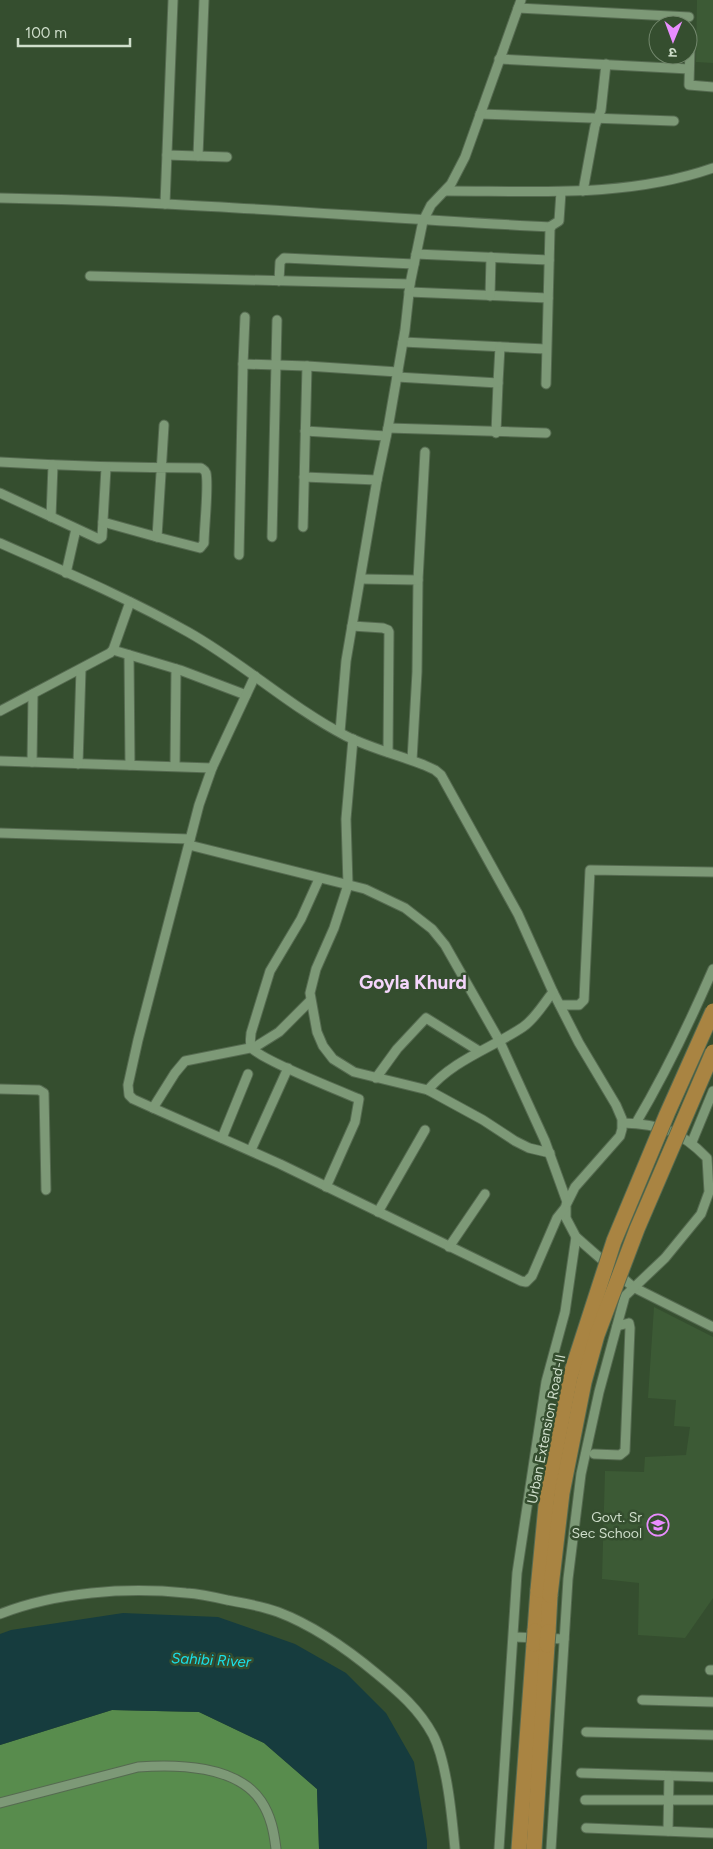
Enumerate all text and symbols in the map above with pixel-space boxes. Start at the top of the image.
scale bar [18,15,130,47]
north arrow [648,15,698,65]
text: 100 m [25,24,67,42]
text: उ [668,44,677,61]
district label: Goyla Khurd [359,971,467,994]
street label: Urban Extension Road-II [524,1353,569,1505]
place label: Govt. Sr Sec School [571,1509,642,1542]
school or university icon: Govt. Sr Sec School [646,1513,670,1537]
water label: Sahibi River [171,1649,252,1671]

